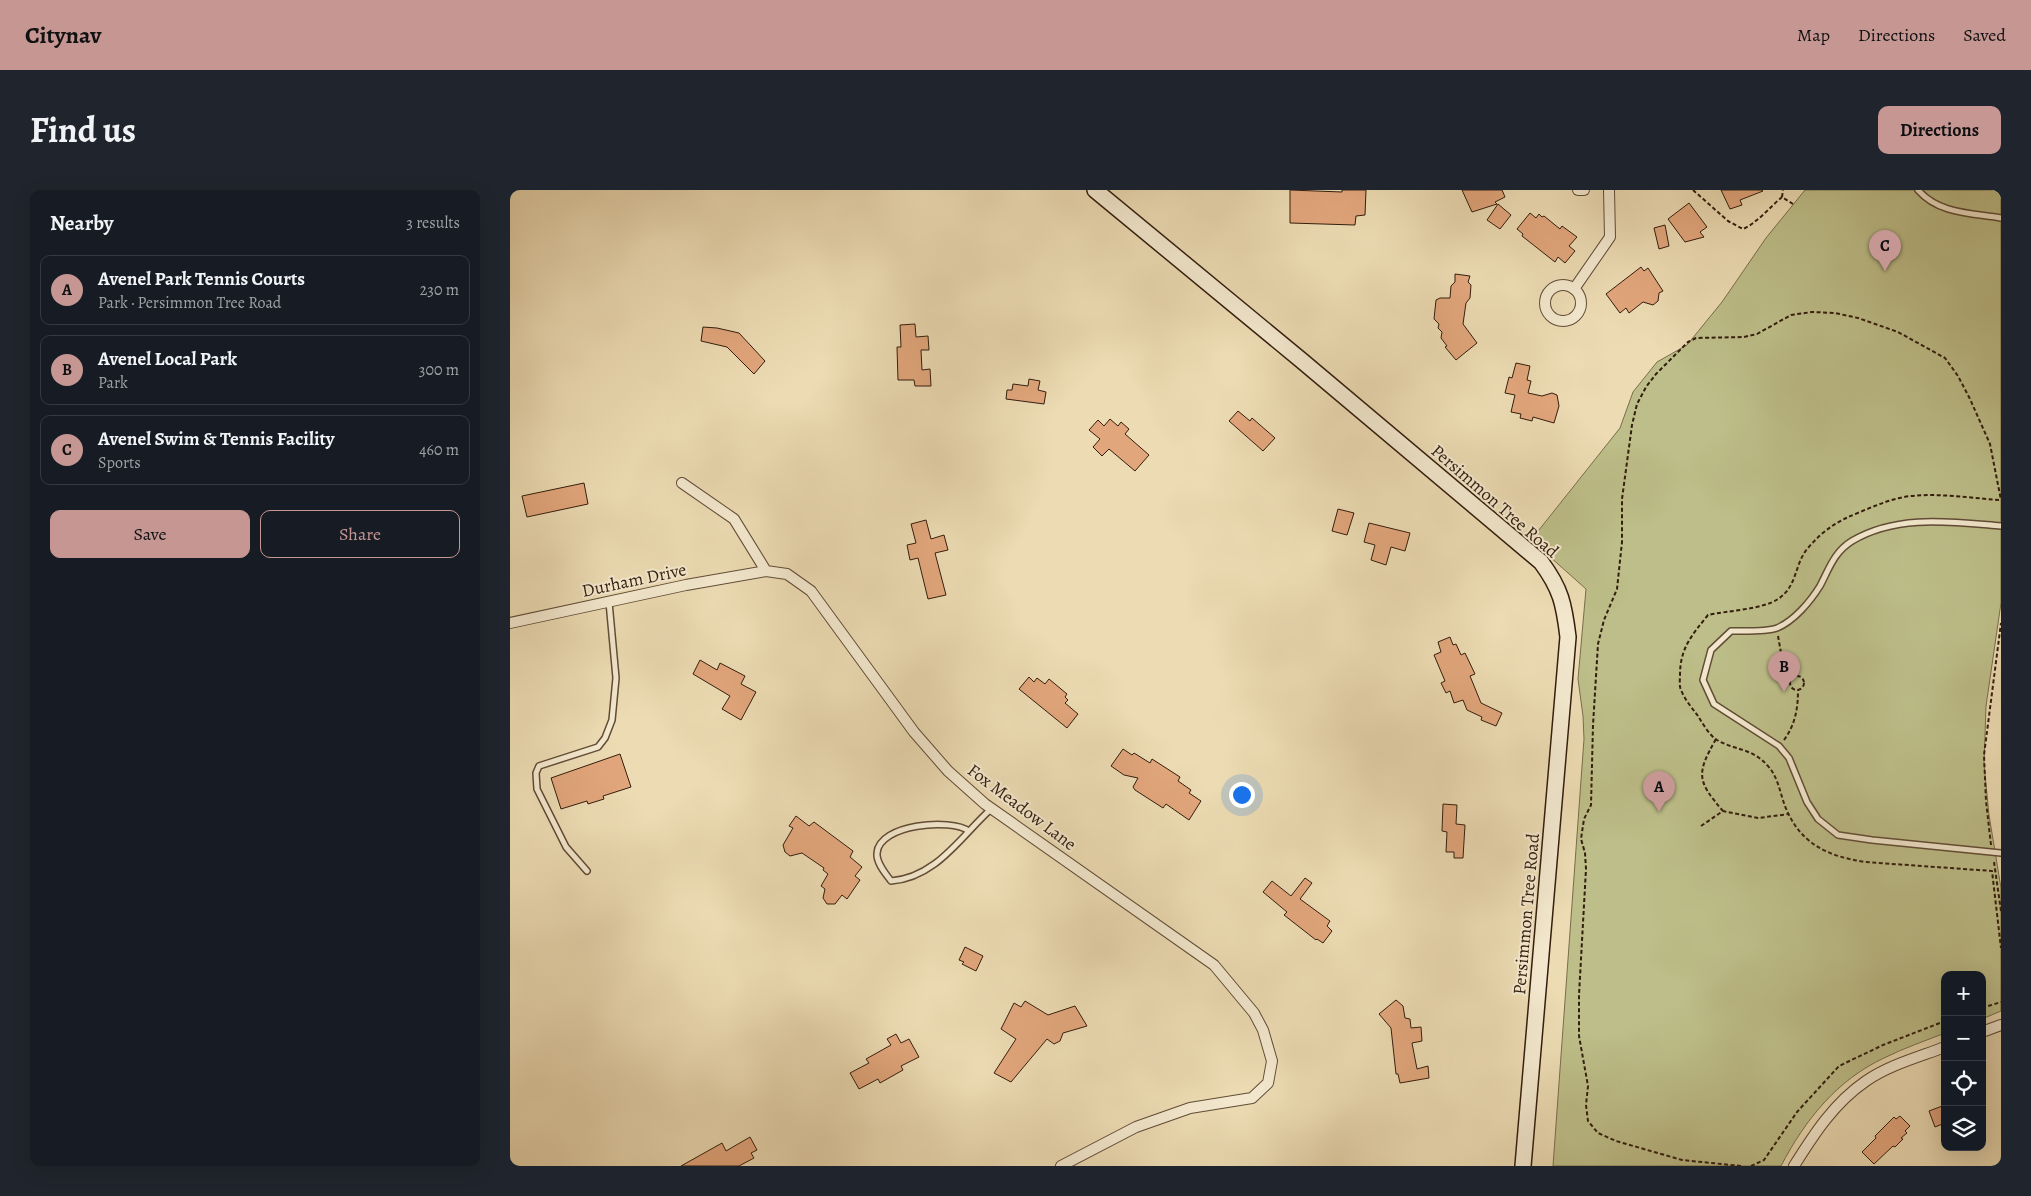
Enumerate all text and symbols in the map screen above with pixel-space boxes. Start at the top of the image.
text: Citynav [25,19,101,51]
text: Map [1797,23,1830,47]
text: Directions [1858,23,1935,47]
text: Saved [1963,23,2006,47]
text: Find us [30,106,136,154]
button: Directions [1878,106,2001,154]
text: Nearby [50,209,113,237]
text: 3 results [406,212,460,234]
pin: C [1869,230,1901,271]
text: Avenel Park Tennis Courts [98,266,305,292]
text: A [62,279,72,301]
text: 230 m [420,279,459,301]
text: Park · Persimmon Tree Road [98,292,281,314]
text: Avenel Local Park [98,346,237,372]
text: B [62,359,72,381]
text: 300 m [419,359,459,381]
text: Park [98,372,128,394]
text: Avenel Swim & Tennis Facility [98,426,335,452]
text: C [62,439,72,461]
text: 460 m [419,439,459,461]
street label: Persimmon Tree Road [1426,439,1564,563]
text: Sports [98,452,141,474]
button: Save [50,510,250,558]
button: Share [260,510,460,558]
street label: Durham Drive [580,557,688,603]
pin: B [1768,651,1800,692]
street label: Fox Meadow Lane [963,758,1081,856]
pin: A [1643,771,1675,812]
your location [1229,782,1255,808]
street label: Persimmon Tree Road [1507,832,1545,996]
map controls [1941,971,1986,1151]
button: + [1941,971,1986,1016]
button: − [1941,1016,1986,1061]
button: locate [1941,1061,1986,1106]
button: layers [1941,1106,1986,1151]

